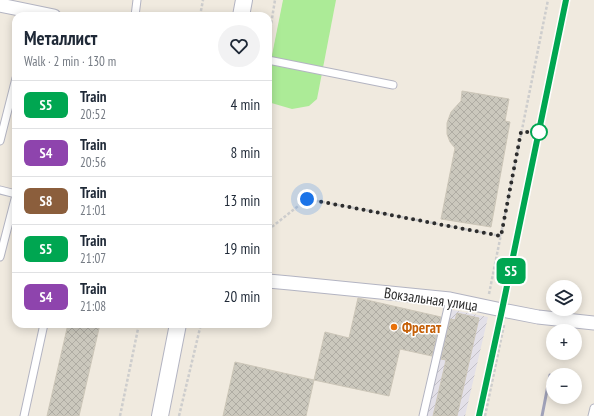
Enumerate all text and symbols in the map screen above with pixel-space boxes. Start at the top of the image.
button: heart [218,25,260,67]
text: Металлист [24,26,97,50]
text: Walk · 2 min · 130 m [24,53,116,70]
text: Train [80,87,107,106]
text: 4 min [230,95,260,114]
text: S5 [40,96,52,114]
text: 20:52 [80,106,106,123]
unlabelled marker [530,123,548,141]
text: Train [80,135,107,154]
text: 8 min [230,143,260,162]
text: S4 [40,144,52,162]
text: 20:56 [80,154,106,171]
text: Train [80,183,107,202]
your location [297,189,317,209]
text: 13 min [224,191,260,210]
text: S8 [40,192,52,210]
text: 21:01 [80,202,106,219]
text: Train [80,231,107,250]
text: 19 min [224,239,260,258]
text: S5 [40,240,52,258]
text: 21:07 [80,250,106,267]
line badge: S5 [493,258,529,284]
text: S5 [505,262,517,280]
text: Train [80,279,107,298]
map controls [546,280,582,404]
button: layers [546,280,582,316]
street label: Вокзальная улица [383,283,479,315]
text: 20 min [224,287,260,306]
text: S4 [40,288,52,306]
text: 21:08 [80,298,106,315]
place label: Фрегат [402,318,442,337]
marker: Фрегат [389,322,399,332]
button: + [546,324,582,360]
button: − [546,368,582,404]

